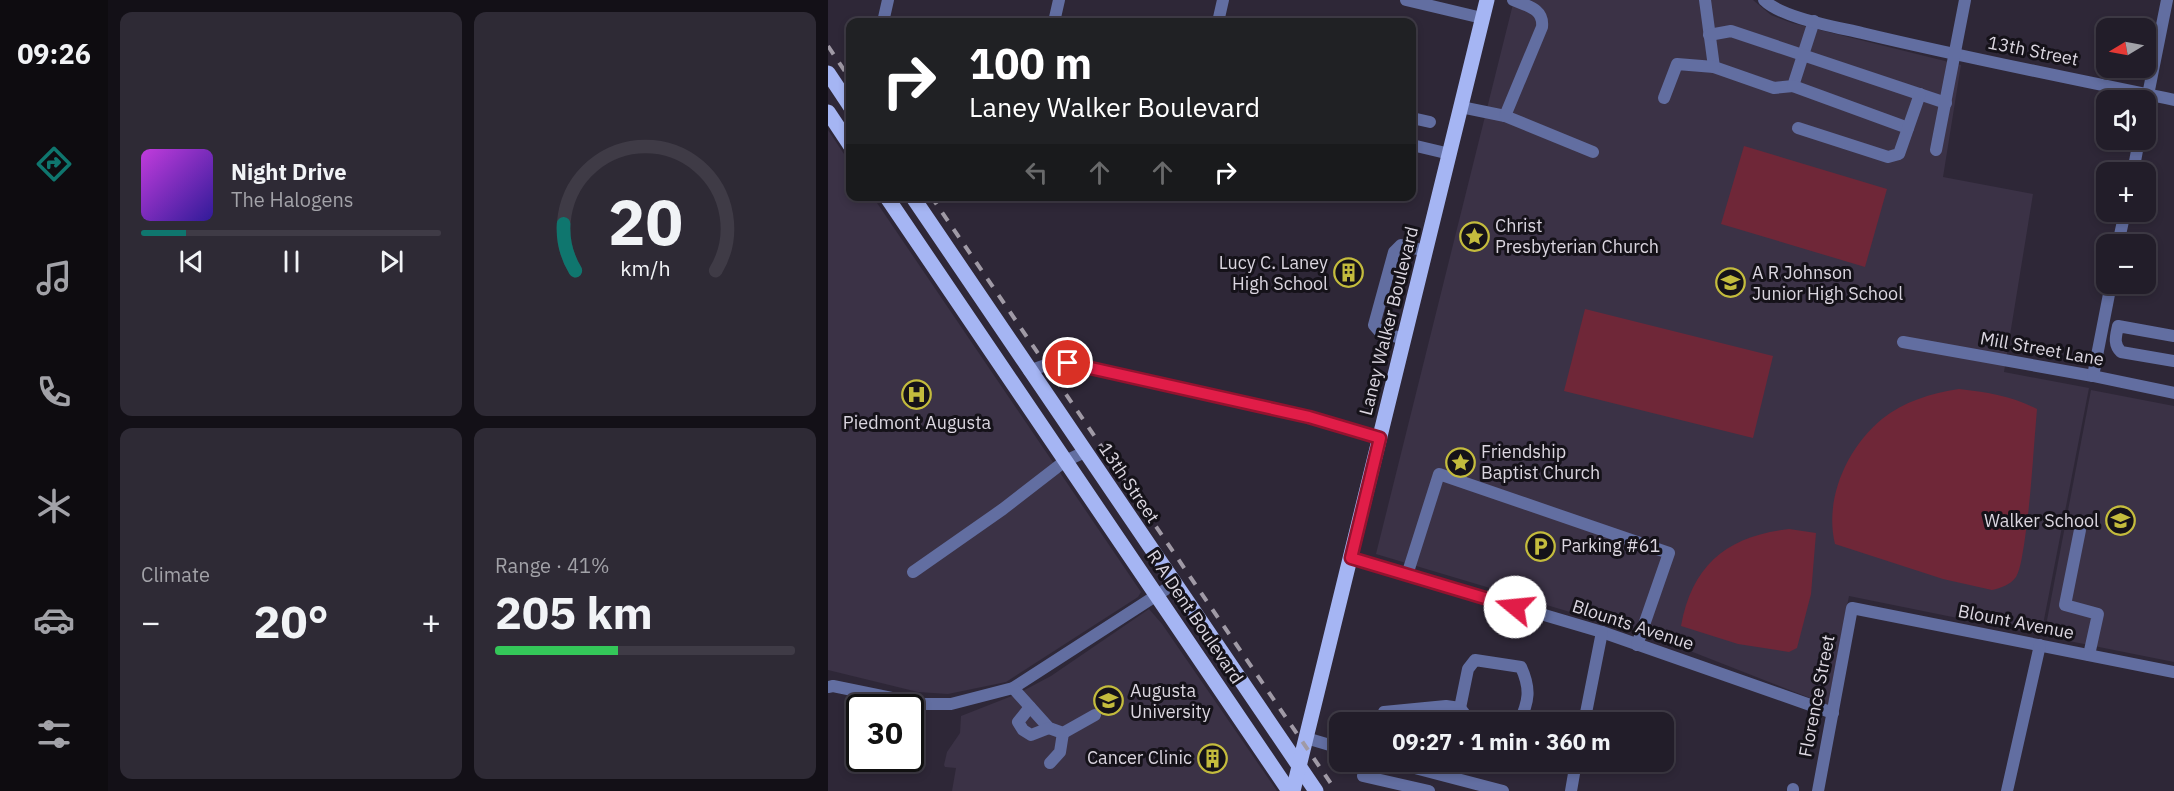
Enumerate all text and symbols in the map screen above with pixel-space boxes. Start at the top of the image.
north arrow [2096,18,2156,78]
map controls [2096,18,2156,294]
street label: 13th Street [1986,30,2080,71]
text: 09:26 [17,36,91,71]
text: 100 m [969,36,1092,91]
icon: right [870,42,948,120]
text: Laney Walker Boulevard [969,89,1260,124]
button: sound [2096,90,2156,150]
icon: directions [33,143,75,185]
icon: left [1020,156,1053,189]
icon: ahead [1083,156,1116,189]
icon: ahead [1146,156,1179,189]
icon: right [1209,156,1242,189]
text: Night Drive [231,157,347,186]
button: + [2096,162,2156,222]
text: 20 [608,181,682,262]
text: The Halogens [231,186,353,213]
place label: Christ Presbyterian Church [1495,214,1659,258]
place icon: Christ Presbyterian Church [1458,220,1490,252]
street label: Laney Walker Boulevard [1354,224,1423,418]
button: − [2096,234,2156,294]
icon: previous [175,245,208,278]
icon: pause [275,245,308,278]
icon: next [375,245,408,278]
place label: Lucy C. Laney High School [1219,251,1328,295]
text: km/h [620,254,670,282]
icon: music [33,257,75,299]
building icon: Lucy C. Laney High School [1333,257,1365,289]
place label: A R Johnson Junior High School [1752,261,1903,305]
school or university icon: A R Johnson Junior High School [1715,267,1747,299]
street label: Mill Street Lane [1978,326,2106,371]
pin [1042,337,1093,388]
icon: arrive [1051,346,1084,379]
icon: phone [33,371,75,413]
hospital icon: Piedmont Augusta [901,378,933,410]
place label: Piedmont Augusta [843,411,992,434]
street label: 13th Street [1094,438,1165,527]
place label: Friendship Baptist Church [1481,440,1600,484]
place icon: Friendship Baptist Church [1444,446,1476,478]
icon: climate [33,485,75,527]
school or university icon: Walker School [2104,505,2136,537]
place label: Walker School [1984,509,2099,532]
parking icon: Parking #61 [1524,530,1556,562]
place label: Parking #61 [1561,534,1660,557]
street label: R A Dent Boulevard [1142,546,1249,688]
text: Range · 41% [495,552,610,579]
text: Climate [141,561,210,588]
position arrow [1483,575,1547,639]
text: 205 km [495,583,653,641]
text: 20° [253,592,329,650]
street label: Blounts Avenue [1569,594,1697,655]
icon: car [33,599,75,641]
street label: Blount Avenue [1956,599,2076,644]
text: − [141,600,161,643]
text: + [421,600,441,643]
street label: Florence Street [1793,633,1840,759]
place label: Augusta University [1130,679,1211,723]
school or university icon: Augusta University [1093,685,1125,717]
speed limit sign: 30 [846,694,924,772]
icon: filters [33,713,75,755]
text: 09:27 · 1 min · 360 m [1392,727,1611,756]
building icon: Cancer Clinic [1197,742,1229,774]
place label: Cancer Clinic [1087,746,1192,769]

